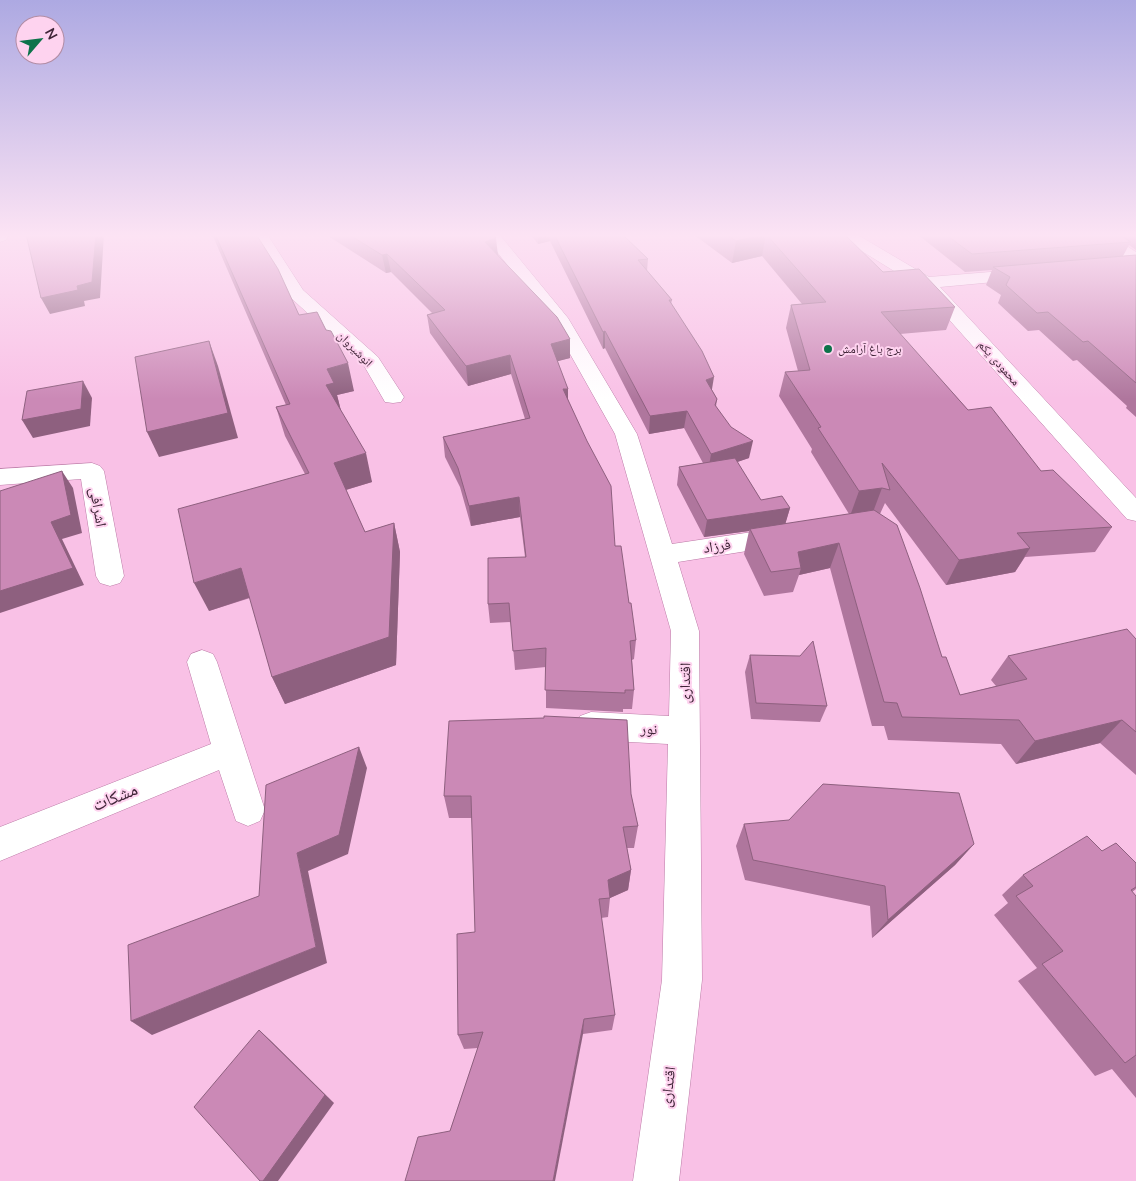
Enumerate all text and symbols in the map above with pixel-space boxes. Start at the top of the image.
north arrow [15,15,65,65]
text: N [40,25,62,43]
street label: انوشیروان [334,328,376,370]
street label: محمودی یکم [974,337,1024,389]
place label: برج باغ آرامش [838,341,902,357]
marker: برج باغ آرامش [822,343,834,355]
street label: اشرافی [85,486,111,528]
street label: فرزاد [702,534,732,558]
street label: اقتداری [675,662,695,704]
street label: نور [639,719,658,739]
street label: مشکات [89,777,141,817]
street label: اقتداری [656,1065,680,1109]

